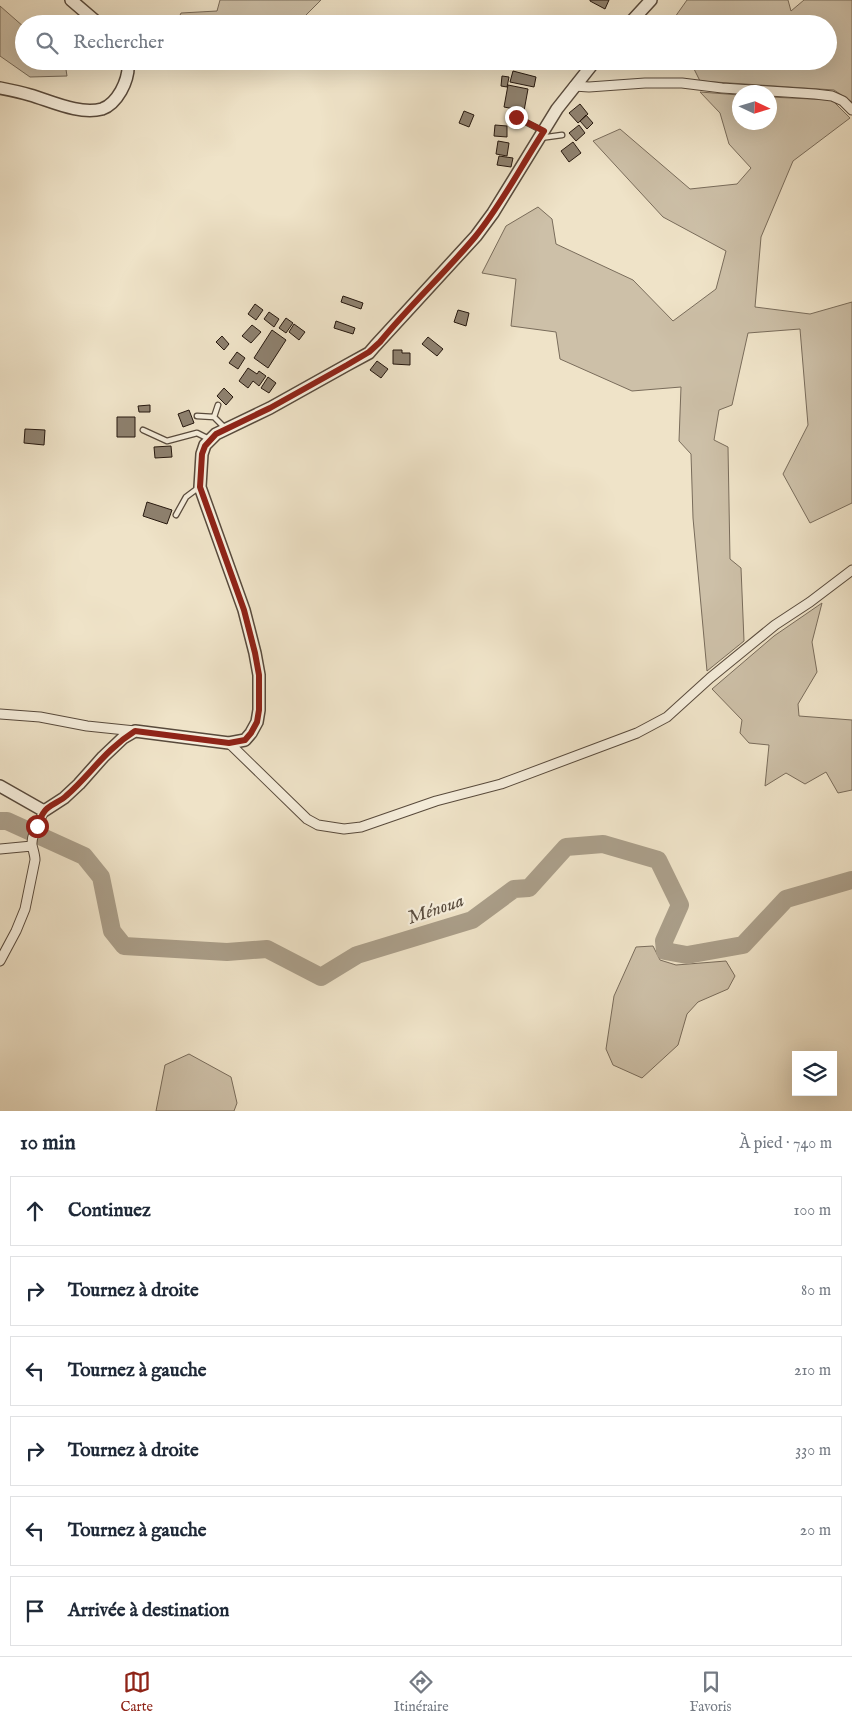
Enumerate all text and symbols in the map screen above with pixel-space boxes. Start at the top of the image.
search box [15,15,837,70]
icon: search [33,29,61,57]
text: Rechercher [73,31,164,55]
north arrow [732,85,777,130]
route end [505,106,528,129]
route start [26,815,49,838]
water label: Ménoua [404,889,467,931]
map controls [792,1051,837,1096]
button: layers [792,1051,837,1096]
text: 10 min [20,1130,76,1157]
text: À pied · 740 m [739,1134,832,1154]
icon: ahead [21,1197,49,1225]
text: Continuez [68,1199,151,1223]
text: 100 m [794,1201,831,1221]
icon: right [21,1277,49,1305]
text: Tournez à droite [68,1279,199,1303]
text: 80 m [801,1281,831,1301]
icon: left [21,1357,49,1385]
text: Tournez à gauche [68,1359,207,1383]
text: 210 m [794,1361,831,1381]
icon: right [21,1437,49,1465]
text: Tournez à droite [68,1439,199,1463]
text: 330 m [795,1441,831,1461]
icon: left [21,1517,49,1545]
text: Tournez à gauche [68,1519,207,1543]
text: 20 m [800,1521,831,1541]
icon: arrive [21,1597,49,1625]
text: Arrivée à destination [68,1599,229,1623]
tab: Carte [120,1668,153,1716]
tab: Itinéraire [394,1668,449,1716]
tab: Favoris [690,1668,732,1716]

